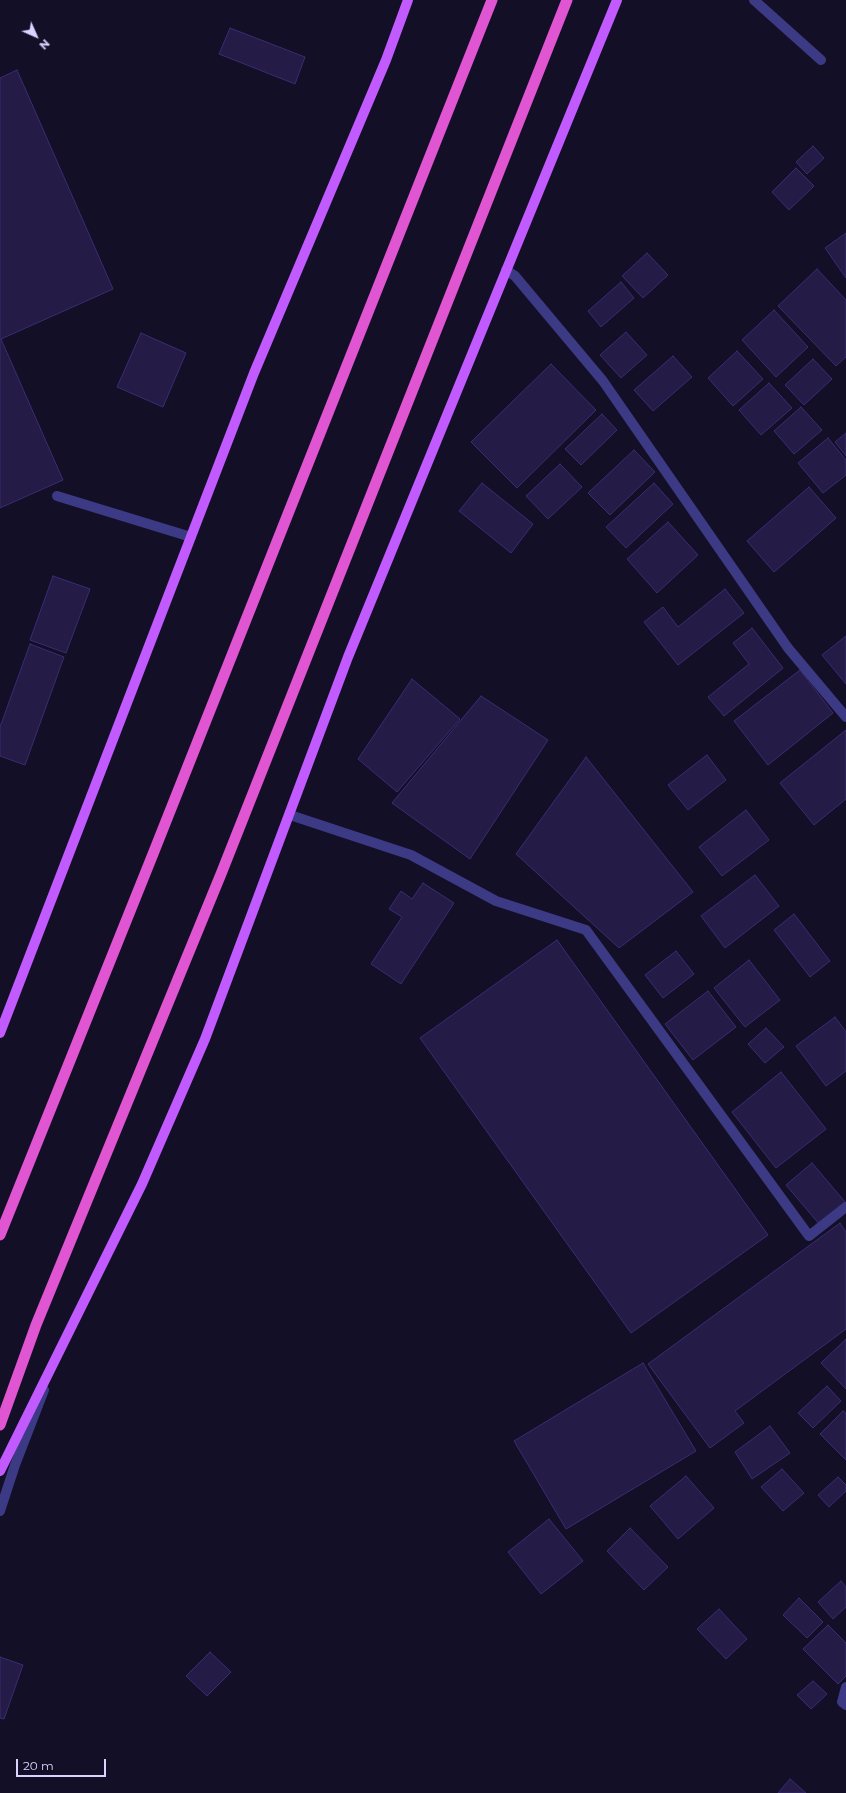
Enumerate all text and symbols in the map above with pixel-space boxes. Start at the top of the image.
north arrow [16,16,56,56]
text: N [36,36,53,53]
scale bar [18,1751,108,1777]
text: 20 m [23,1758,54,1773]

